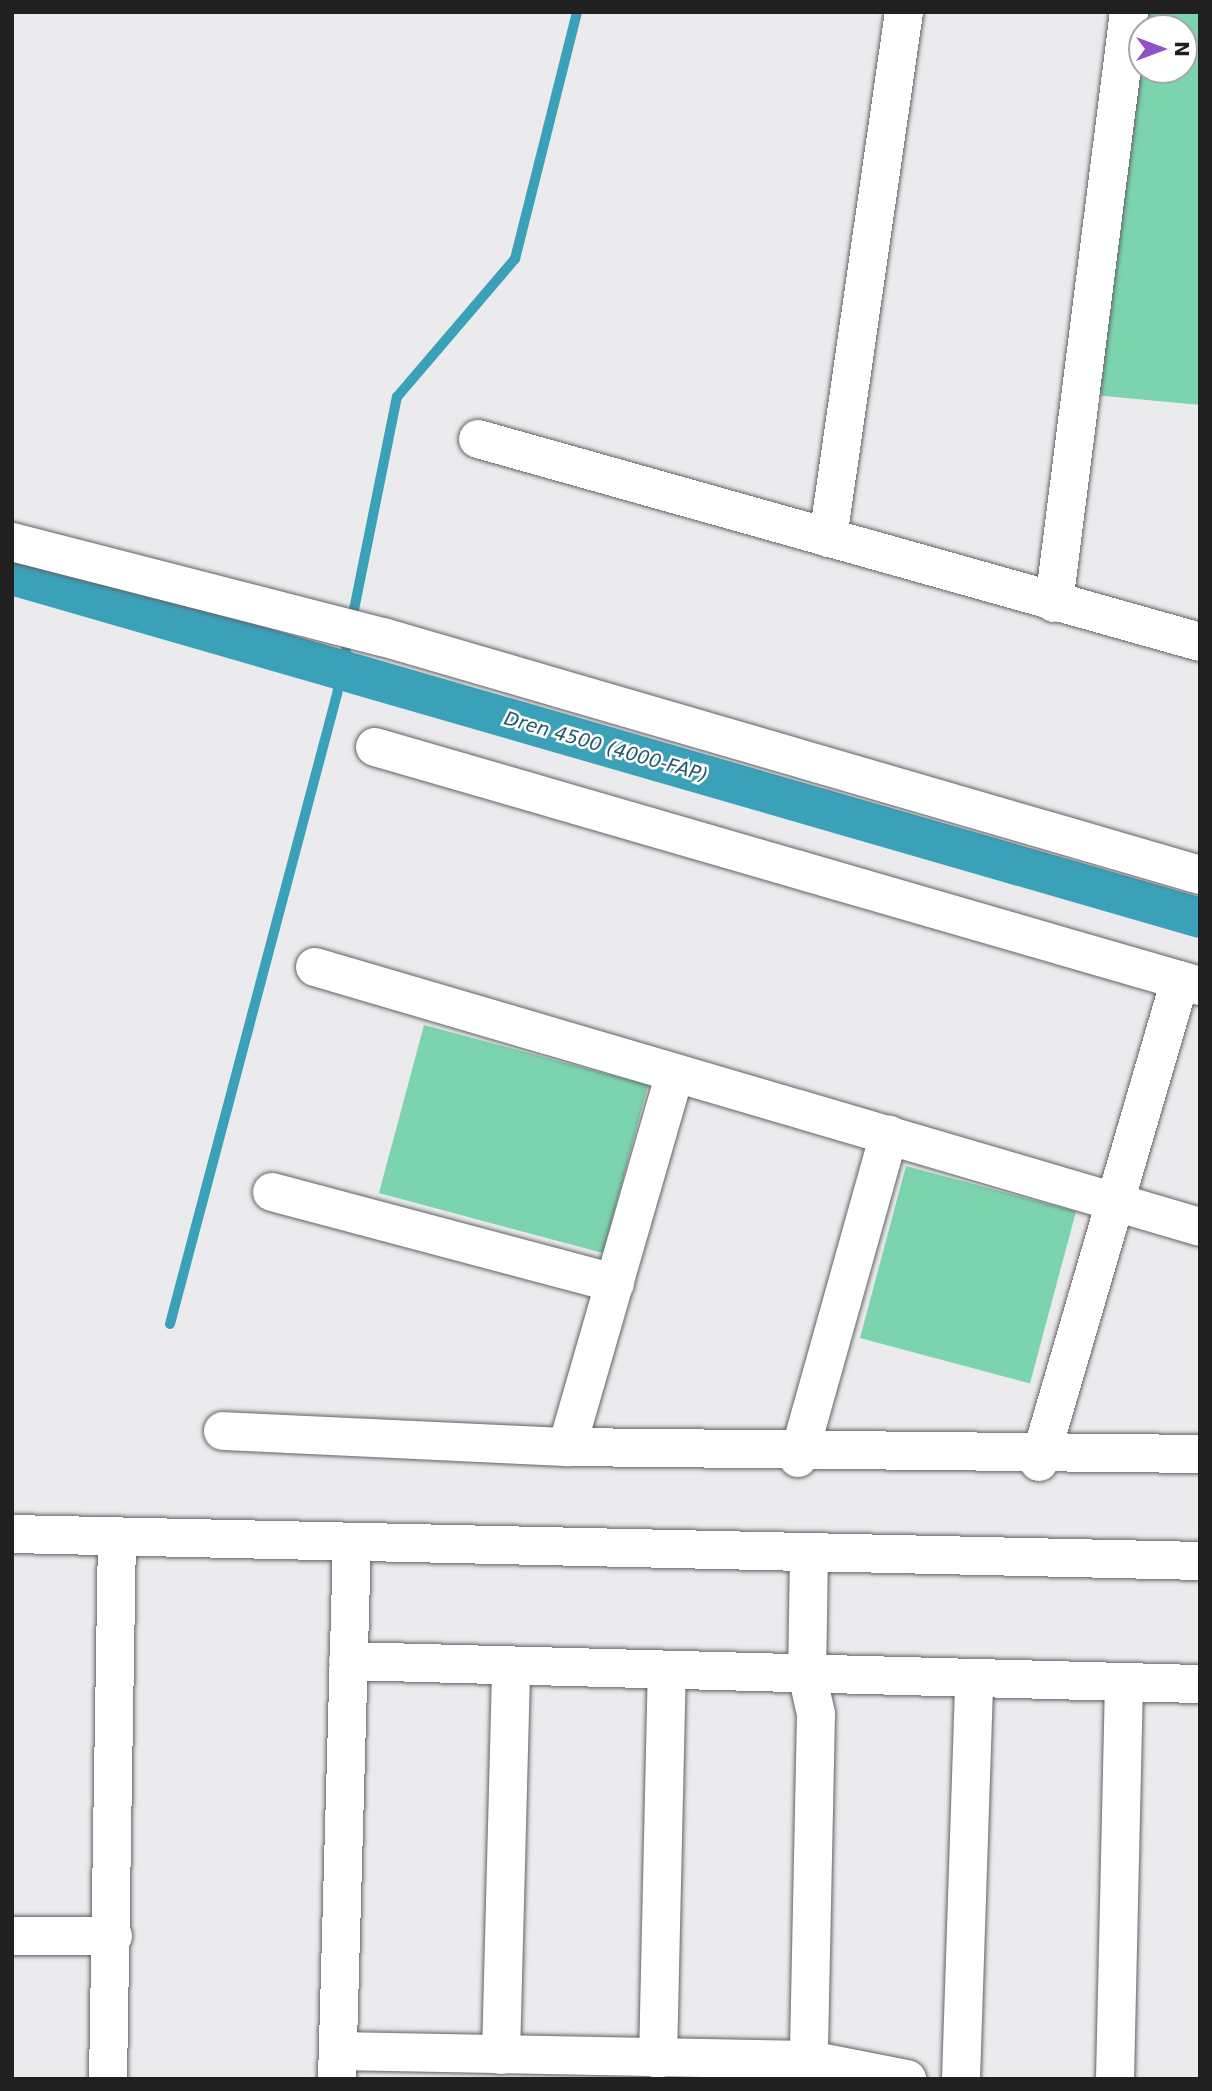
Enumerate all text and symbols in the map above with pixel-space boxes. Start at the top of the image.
north arrow [1128,14,1198,84]
text: N [1171,41,1193,57]
water label: Dren 4500 (4000-FAP) [501,707,711,787]

